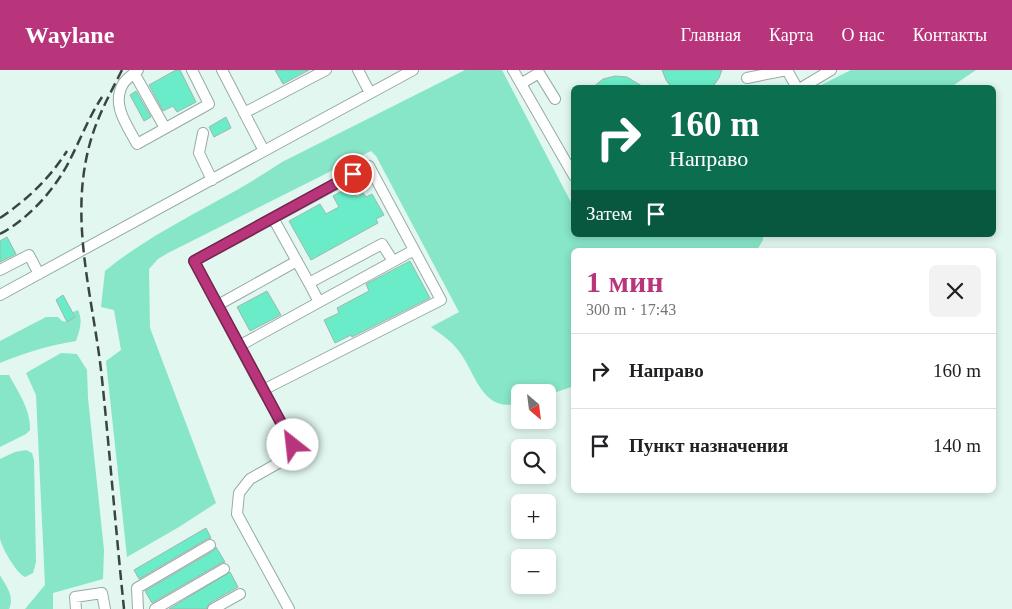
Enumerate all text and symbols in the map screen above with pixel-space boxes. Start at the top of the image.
text: Waylane [25,22,114,48]
text: Главная [681,25,741,45]
text: Карта [769,25,814,45]
text: О нас [842,25,885,45]
text: Контакты [913,25,987,45]
icon: right [586,105,651,170]
text: 160 m [669,105,759,144]
text: Направо [669,146,748,171]
pin [332,153,374,195]
icon: arrive [339,160,367,188]
icon: arrive [642,200,670,228]
text: Затем [586,203,632,224]
text: 1 мин [586,265,664,298]
button: close [929,265,981,317]
text: 300 m · 17:43 [586,301,676,318]
icon: right [586,357,614,385]
text: Направо [629,360,704,381]
text: 160 m [933,360,981,381]
north arrow [511,384,556,429]
map controls [511,384,556,594]
position arrow [266,418,318,470]
icon: arrive [586,432,614,460]
text: Пункт назначения [629,435,788,456]
text: 140 m [933,435,981,456]
button: search [511,439,556,484]
button: + [511,494,556,539]
button: − [511,549,556,594]

